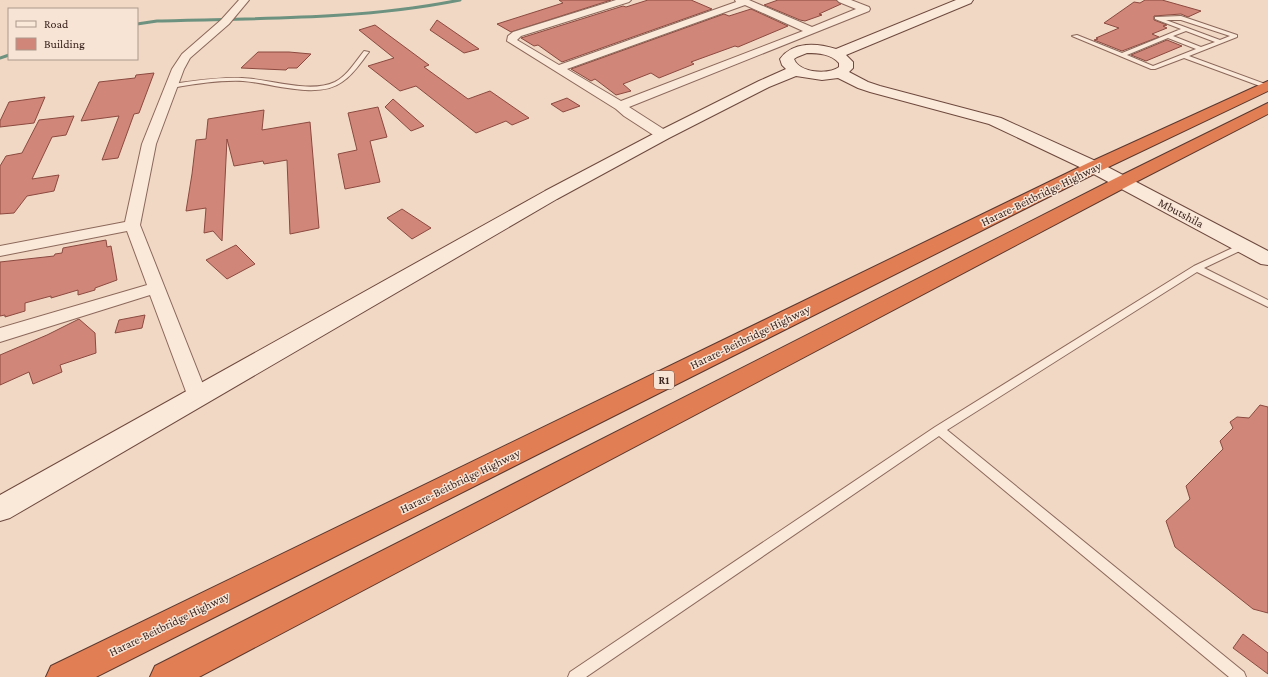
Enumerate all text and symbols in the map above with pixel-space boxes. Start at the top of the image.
legend [8,8,138,60]
text: Road [44,17,69,31]
text: Building [44,37,85,51]
street label: Harare-Beitbridge Highway [979,159,1104,229]
street label: Mbutshila [1156,195,1206,231]
street label: Harare-Beitbridge Highway [688,302,813,372]
road number: R1 [654,371,674,389]
street label: Harare-Beitbridge Highway [398,446,523,516]
street label: Harare-Beitbridge Highway [107,589,232,659]

